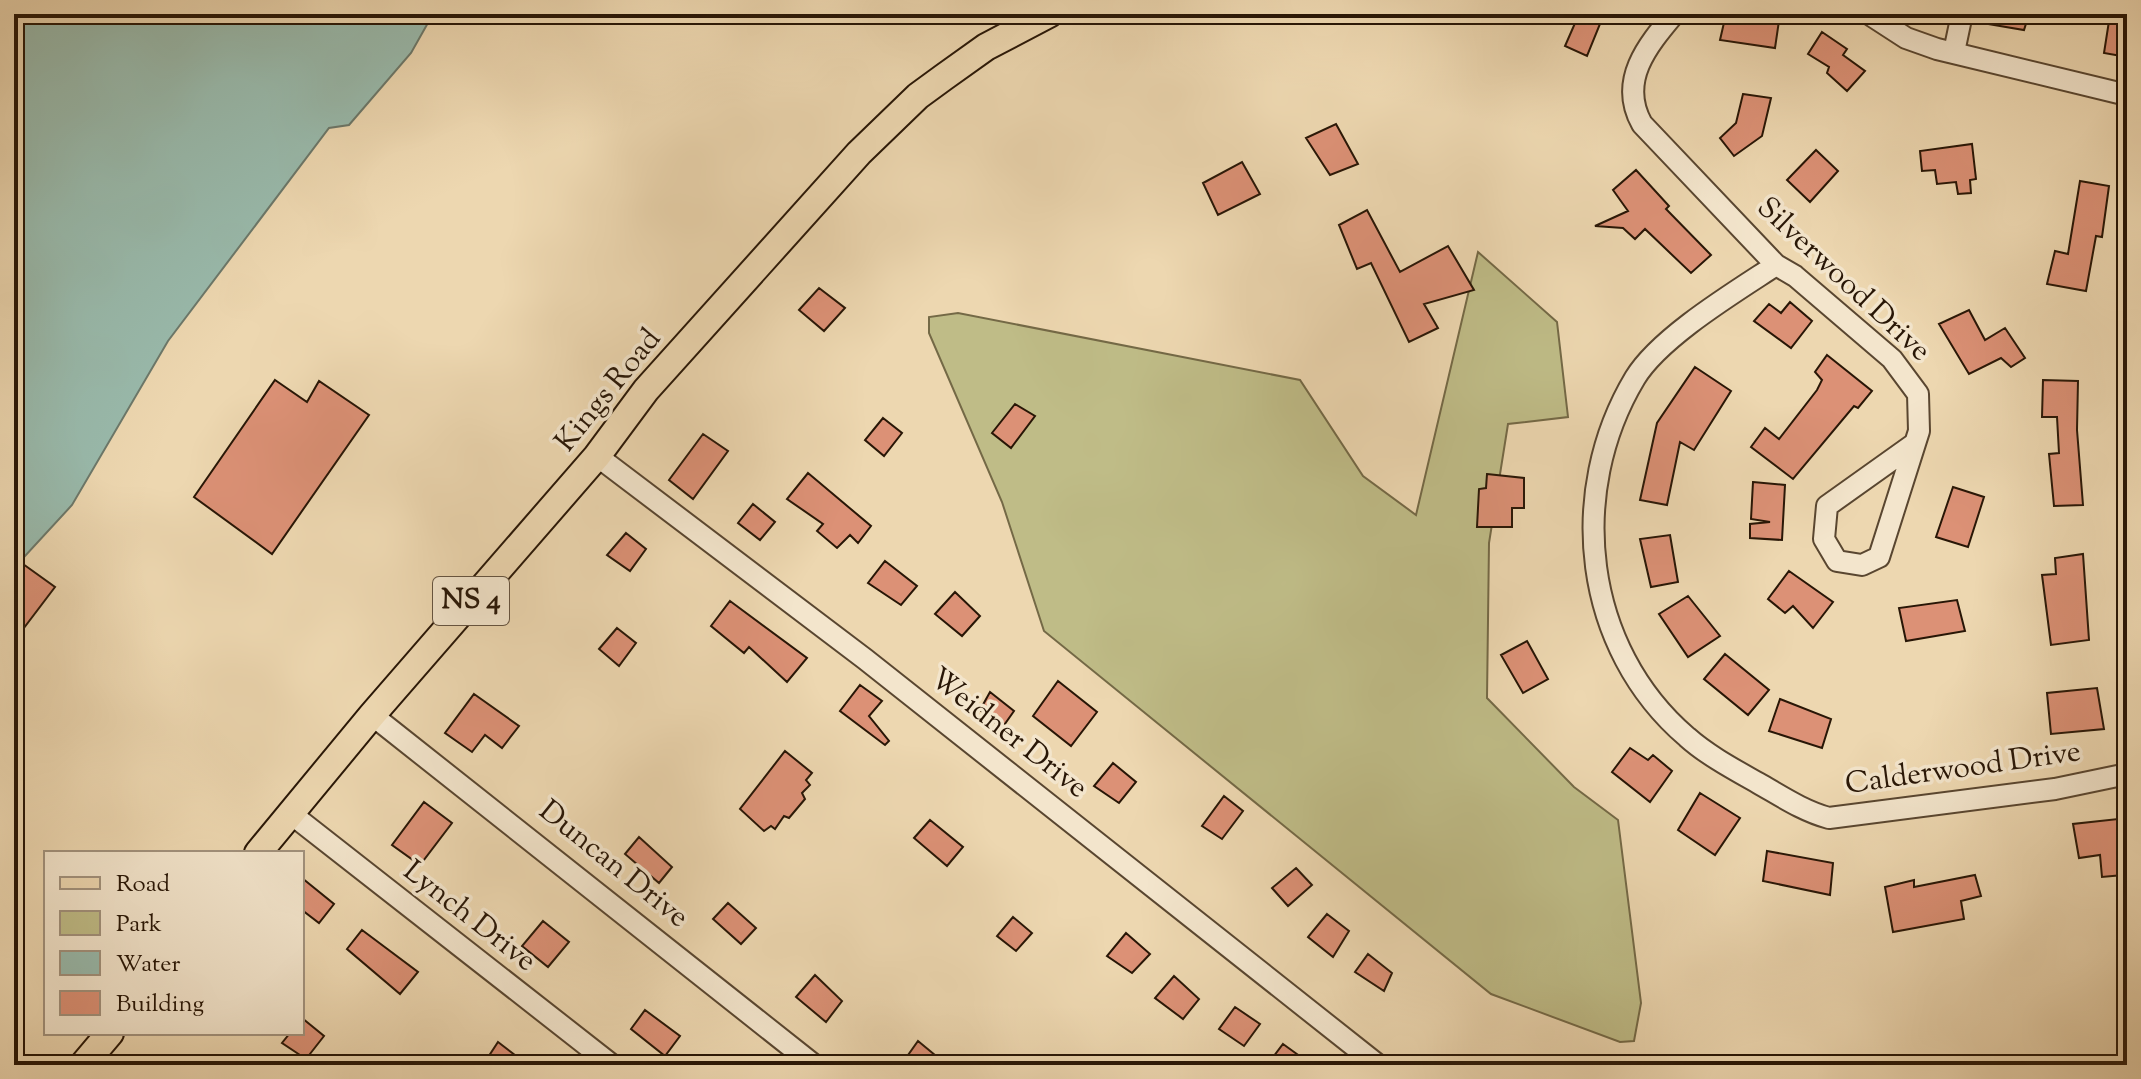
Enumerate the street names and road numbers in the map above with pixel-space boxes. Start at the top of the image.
street label: Silverwood Drive [1746,188,1940,372]
street label: Kings Road [546,320,672,462]
road number: NS 4 [433,577,509,625]
street label: Weidner Drive [920,658,1096,810]
street label: Calderwood Drive [1842,731,2084,807]
street label: Duncan Drive [529,791,697,939]
street label: Lynch Drive [393,851,545,983]

